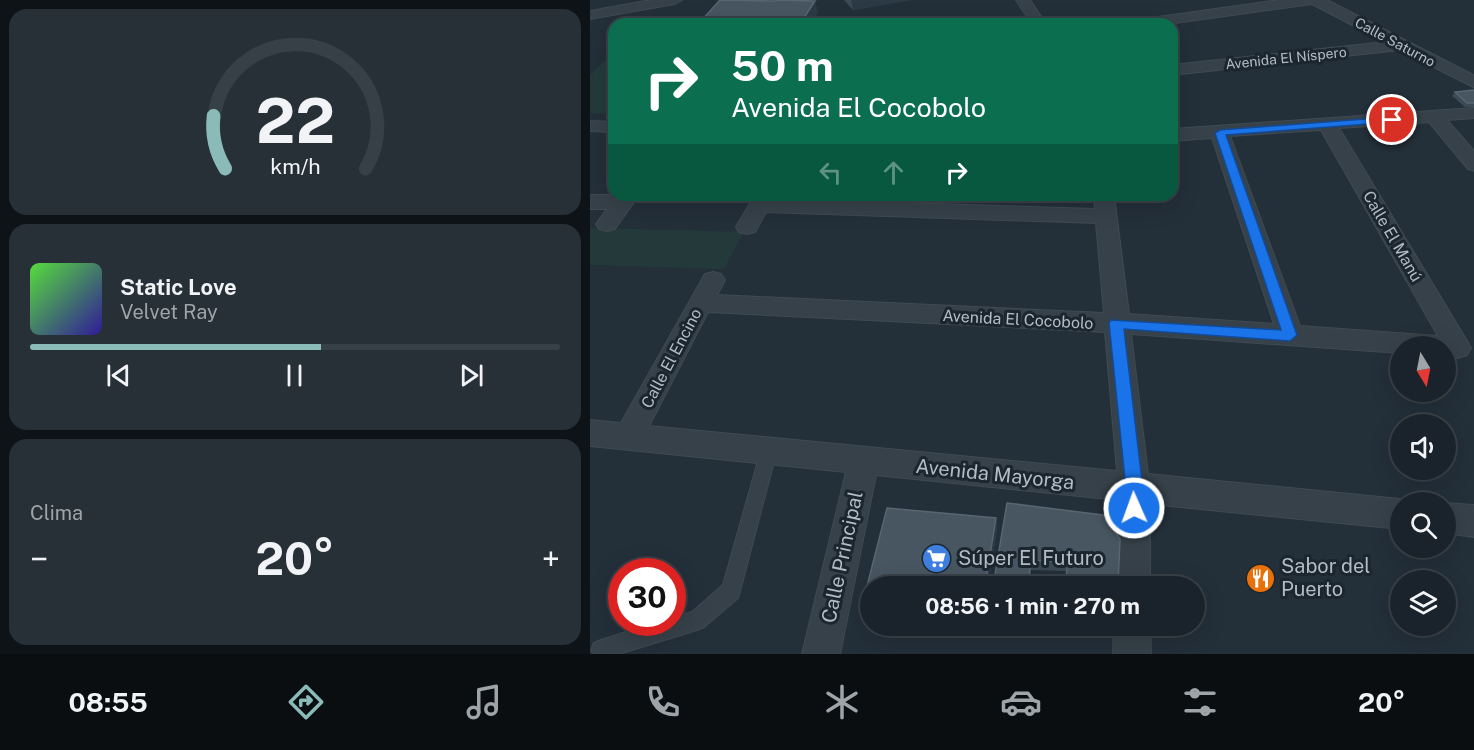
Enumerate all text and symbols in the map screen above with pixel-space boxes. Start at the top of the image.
street label: Calle Saturno [1352,14,1438,70]
text: 50 m [731,41,834,90]
icon: right [632,42,710,120]
street label: Avenida El Níspero [1225,44,1347,72]
text: 22 [255,84,335,157]
text: Avenida El Cocobolo [731,91,986,123]
pin [1366,94,1417,145]
icon: arrive [1375,103,1408,136]
text: km/h [270,154,320,179]
icon: left [814,156,847,189]
icon: ahead [877,156,910,189]
icon: right [940,156,973,189]
street label: Calle El Manú [1359,188,1426,285]
text: Static Love [120,274,237,300]
text: Velvet Ray [120,300,218,324]
street label: Calle El Encino [637,305,706,411]
street label: Avenida El Cocobolo [942,306,1094,333]
north arrow [1390,336,1456,402]
map controls [1390,336,1456,636]
icon: previous [102,359,135,392]
icon: pause [278,359,311,392]
icon: next [455,359,488,392]
button: sound [1390,414,1456,480]
street label: Avenida Mayorga [914,454,1076,494]
position arrow [1102,476,1166,540]
street label: Calle Principal [816,489,868,625]
button: search [1390,492,1456,558]
text: Clima [30,501,83,525]
text: 20° [256,532,334,585]
text: − [30,540,48,578]
text: + [542,540,560,578]
supermarket icon: Súper El Futuro [921,542,953,574]
place label: Súper El Futuro [958,546,1104,570]
place label: Sabor del Puerto [1281,554,1370,601]
speed limit sign: 30 [608,558,686,636]
restaurant icon: Sabor del Puerto [1244,562,1276,594]
button: layers [1390,570,1456,636]
text: 08:56 · 1 min · 270 m [925,593,1140,619]
icon: directions [285,681,327,723]
icon: music [463,681,505,723]
icon: phone [642,681,684,723]
icon: climate [821,681,863,723]
icon: car [1000,681,1042,723]
icon: filters [1179,681,1221,723]
text: 08:55 [68,686,148,718]
text: 20° [1358,686,1405,718]

